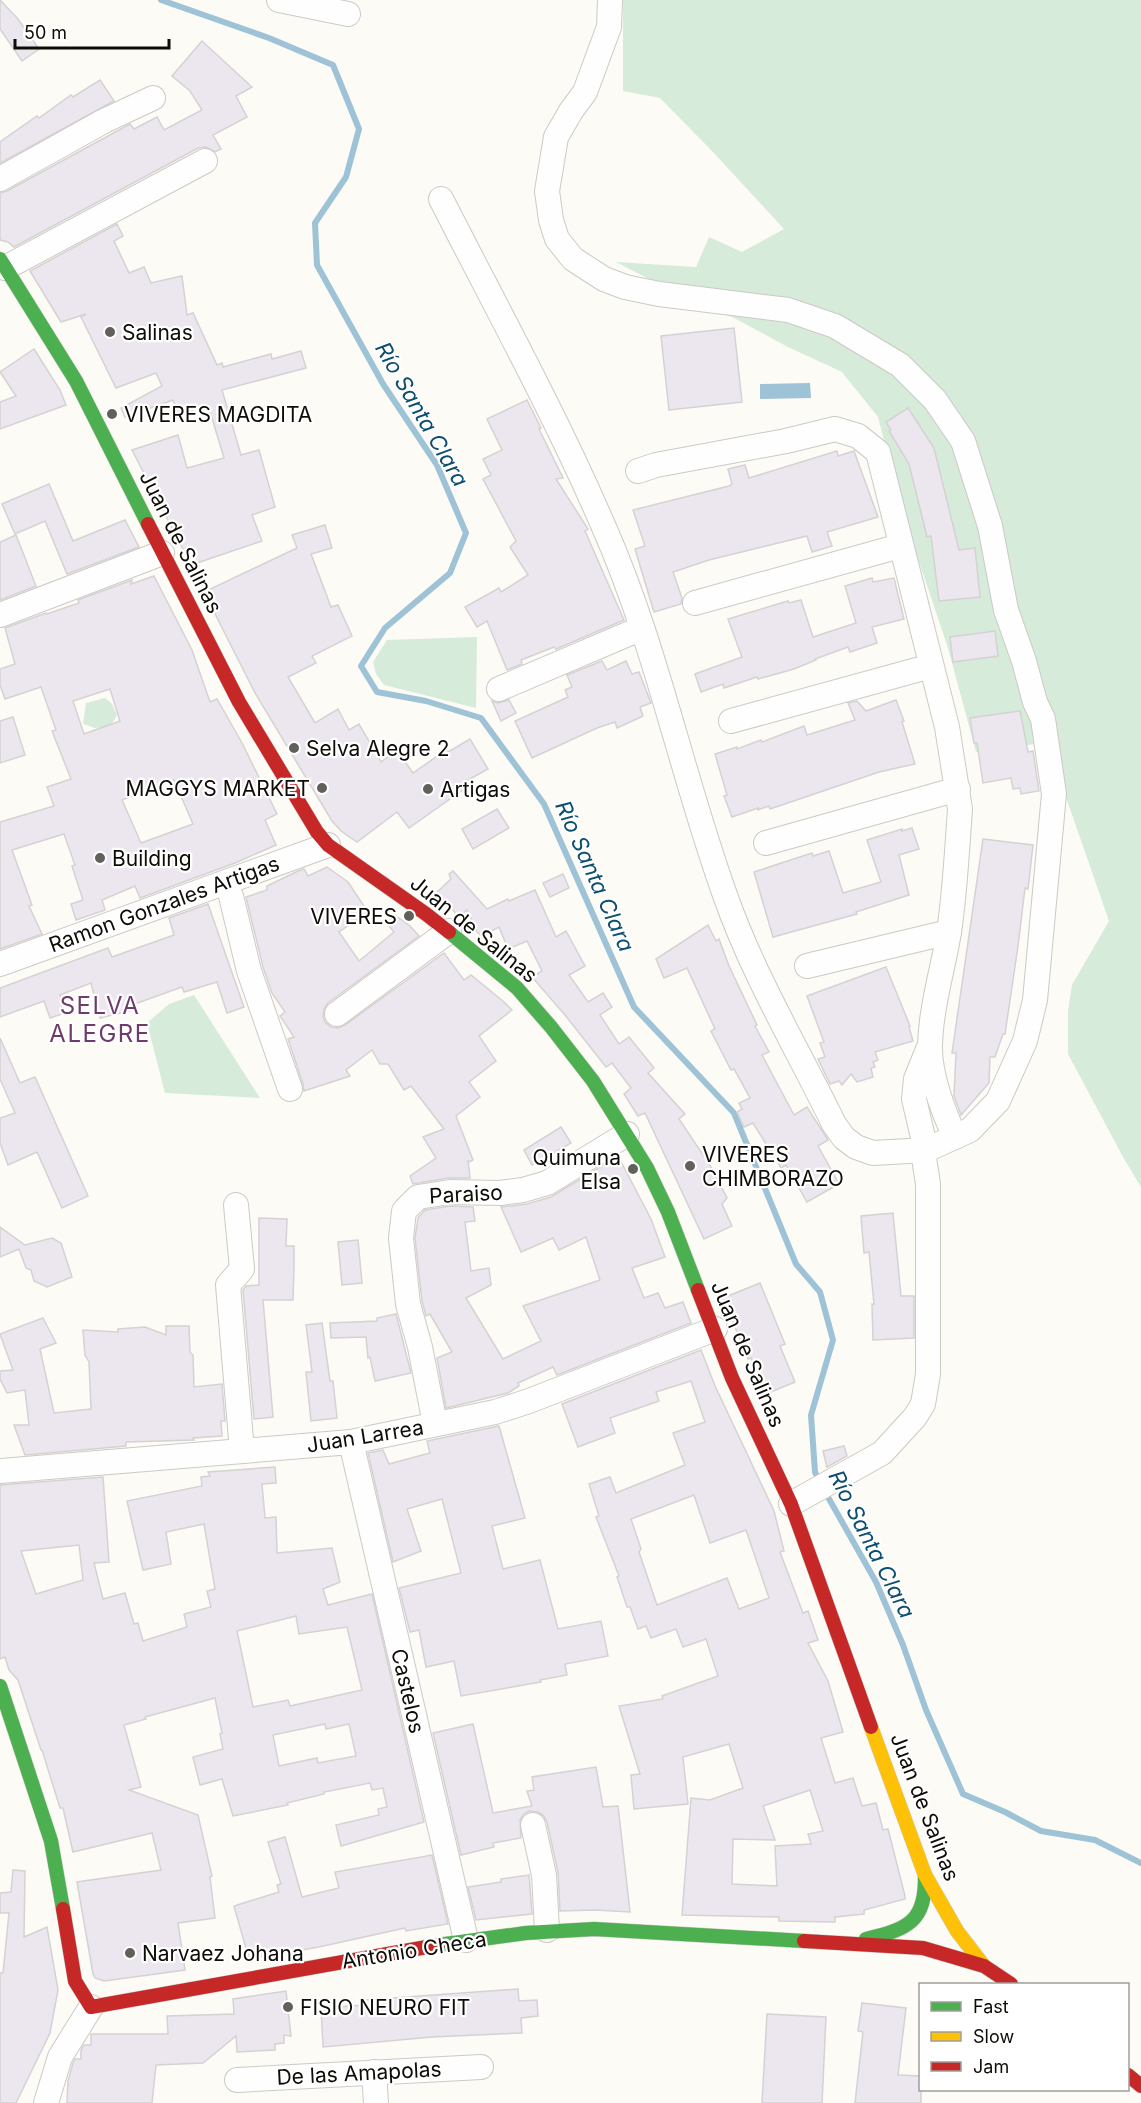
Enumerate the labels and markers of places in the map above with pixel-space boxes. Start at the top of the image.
place label: Salinas [122,320,193,345]
marker: Salinas [103,325,117,339]
place label: VIVERES MAGDITA [124,402,312,427]
marker: VIVERES MAGDITA [105,407,119,421]
place label: Selva Alegre 2 [306,736,450,761]
marker: Selva Alegre 2 [287,741,301,755]
place label: MAGGYS MARKET [126,776,310,801]
place label: Artigas [440,777,510,802]
marker: MAGGYS MARKET [315,781,329,795]
marker: Artigas [421,782,435,796]
place label: Building [112,846,192,871]
marker: Building [93,851,107,865]
place label: VIVERES [310,904,397,929]
marker: VIVERES [402,909,416,923]
place label: VIVERES CHIMBORAZO [702,1142,844,1191]
place label: Quimuna Elsa [532,1145,621,1194]
marker: VIVERES CHIMBORAZO [683,1159,697,1173]
marker: Quimuna Elsa [626,1162,640,1176]
place label: Narvaez Johana [142,1941,304,1966]
marker: Narvaez Johana [123,1946,137,1960]
place label: FISIO NEURO FIT [300,1995,470,2020]
marker: FISIO NEURO FIT [281,2000,295,2014]

